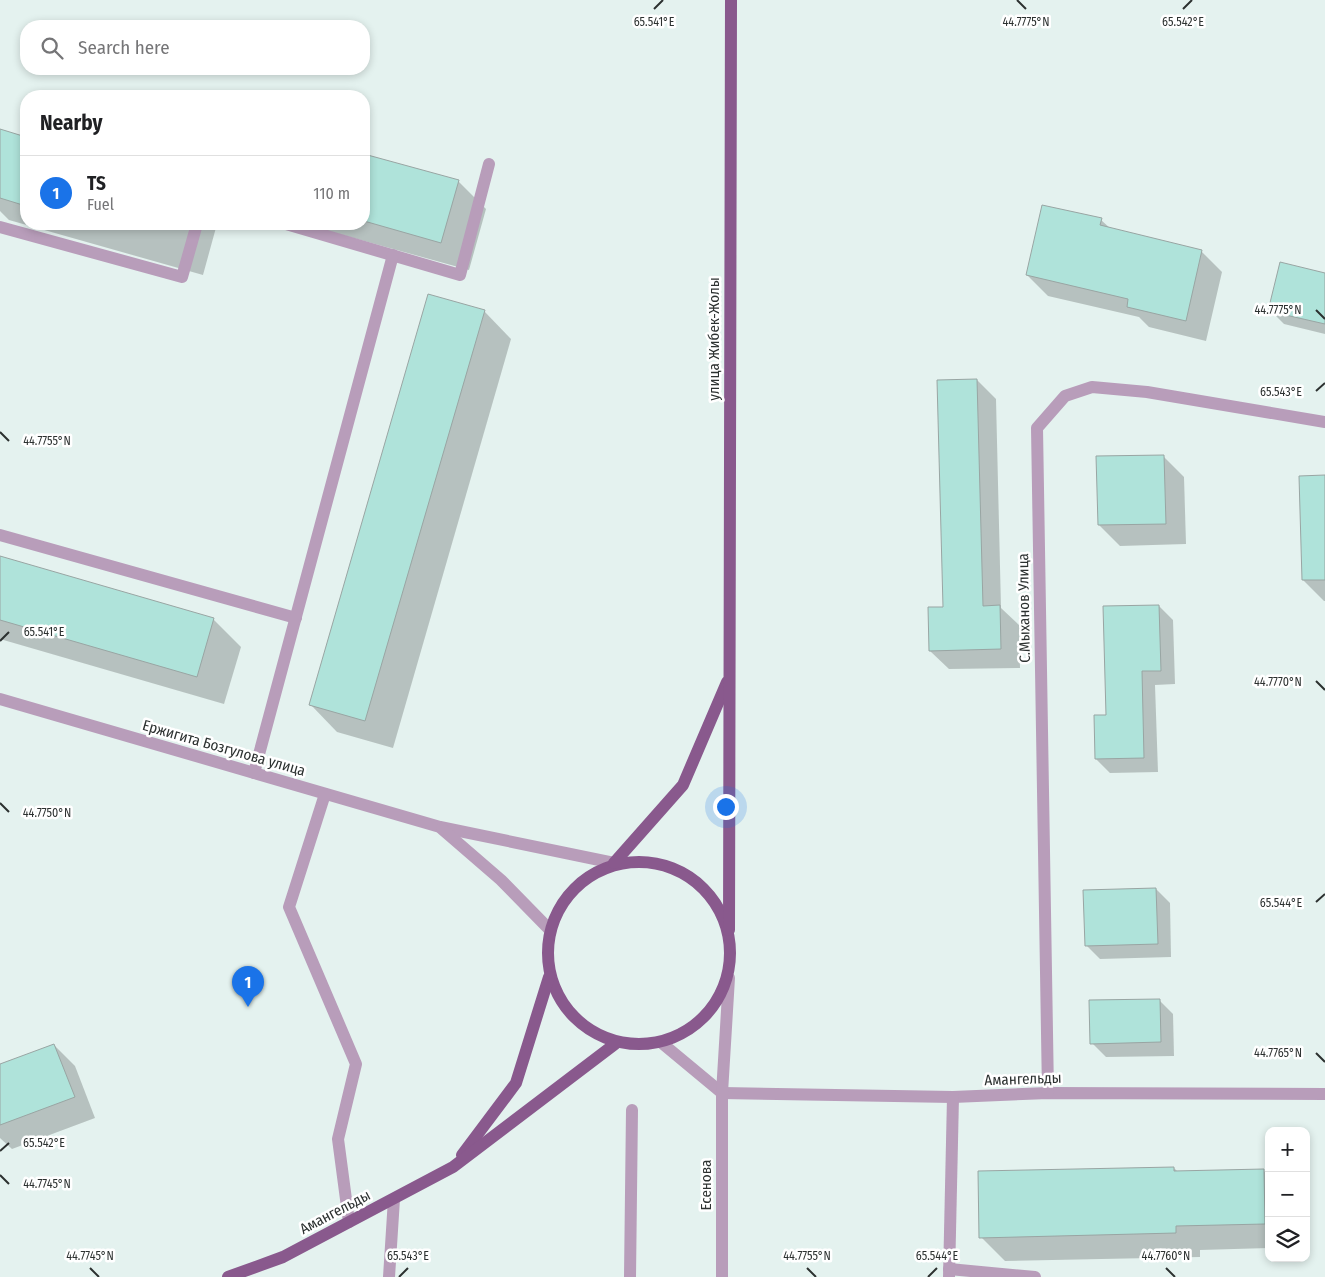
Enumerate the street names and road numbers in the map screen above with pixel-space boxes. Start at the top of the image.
street label: улица Жибек-Жолы [705,277,723,401]
street label: С.Мыханов Улица [1014,553,1034,663]
street label: Ержигита Бозгулова улица [140,716,308,780]
street label: Амангельды [984,1069,1062,1089]
street label: Есенова [697,1160,715,1210]
street label: Амангельды [297,1186,373,1238]

